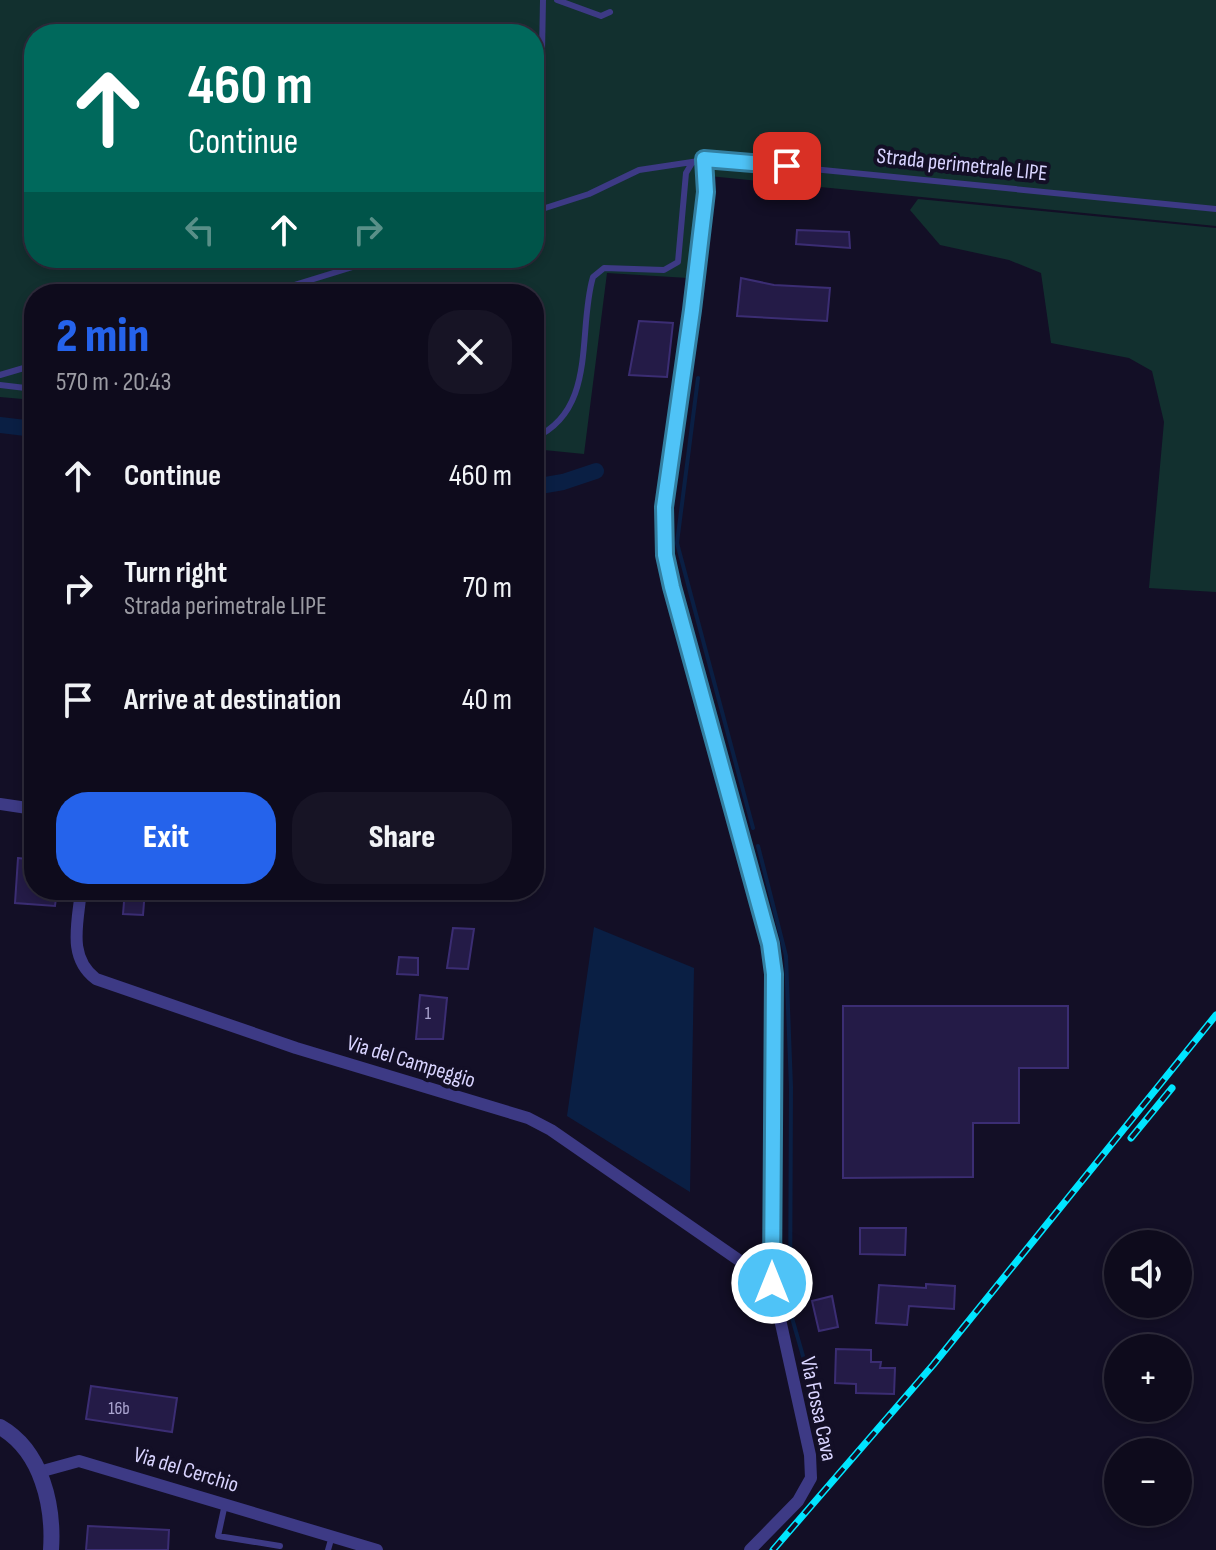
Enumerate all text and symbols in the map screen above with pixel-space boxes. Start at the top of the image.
text: 460 m [188,53,313,120]
icon: ahead [56,56,160,160]
text: Continue [188,121,298,164]
pin [753,132,821,200]
street label: Strada perimetrale LIPE [875,143,1049,187]
icon: arrive [765,144,809,188]
icon: left [178,208,222,252]
icon: ahead [262,208,306,252]
icon: right [346,208,390,252]
text: 2 min [56,308,149,365]
button: close [428,310,512,394]
text: 570 m · 20:43 [56,367,171,398]
icon: ahead [56,454,100,498]
text: Continue [124,458,221,494]
text: 460 m [449,458,512,494]
text: Turn right [124,555,227,591]
icon: right [56,566,100,610]
text: 70 m [463,570,512,606]
text: Strada perimetrale LIPE [124,591,327,622]
icon: arrive [56,678,100,722]
text: Arrive at destination [124,682,341,718]
text: 40 m [462,682,512,718]
button: Exit [56,792,276,884]
button: Share [292,792,512,884]
house number: 1 [425,1003,432,1024]
street label: Via del Campeggio [343,1030,479,1094]
map controls [1104,1230,1192,1526]
button: sound [1104,1230,1192,1318]
position arrow [730,1241,814,1325]
button: + [1104,1334,1192,1422]
street label: Via Fossa Cava [794,1354,842,1464]
house number: 16b [108,1398,130,1419]
button: − [1104,1438,1192,1526]
street label: Via del Cerchio [130,1441,242,1499]

